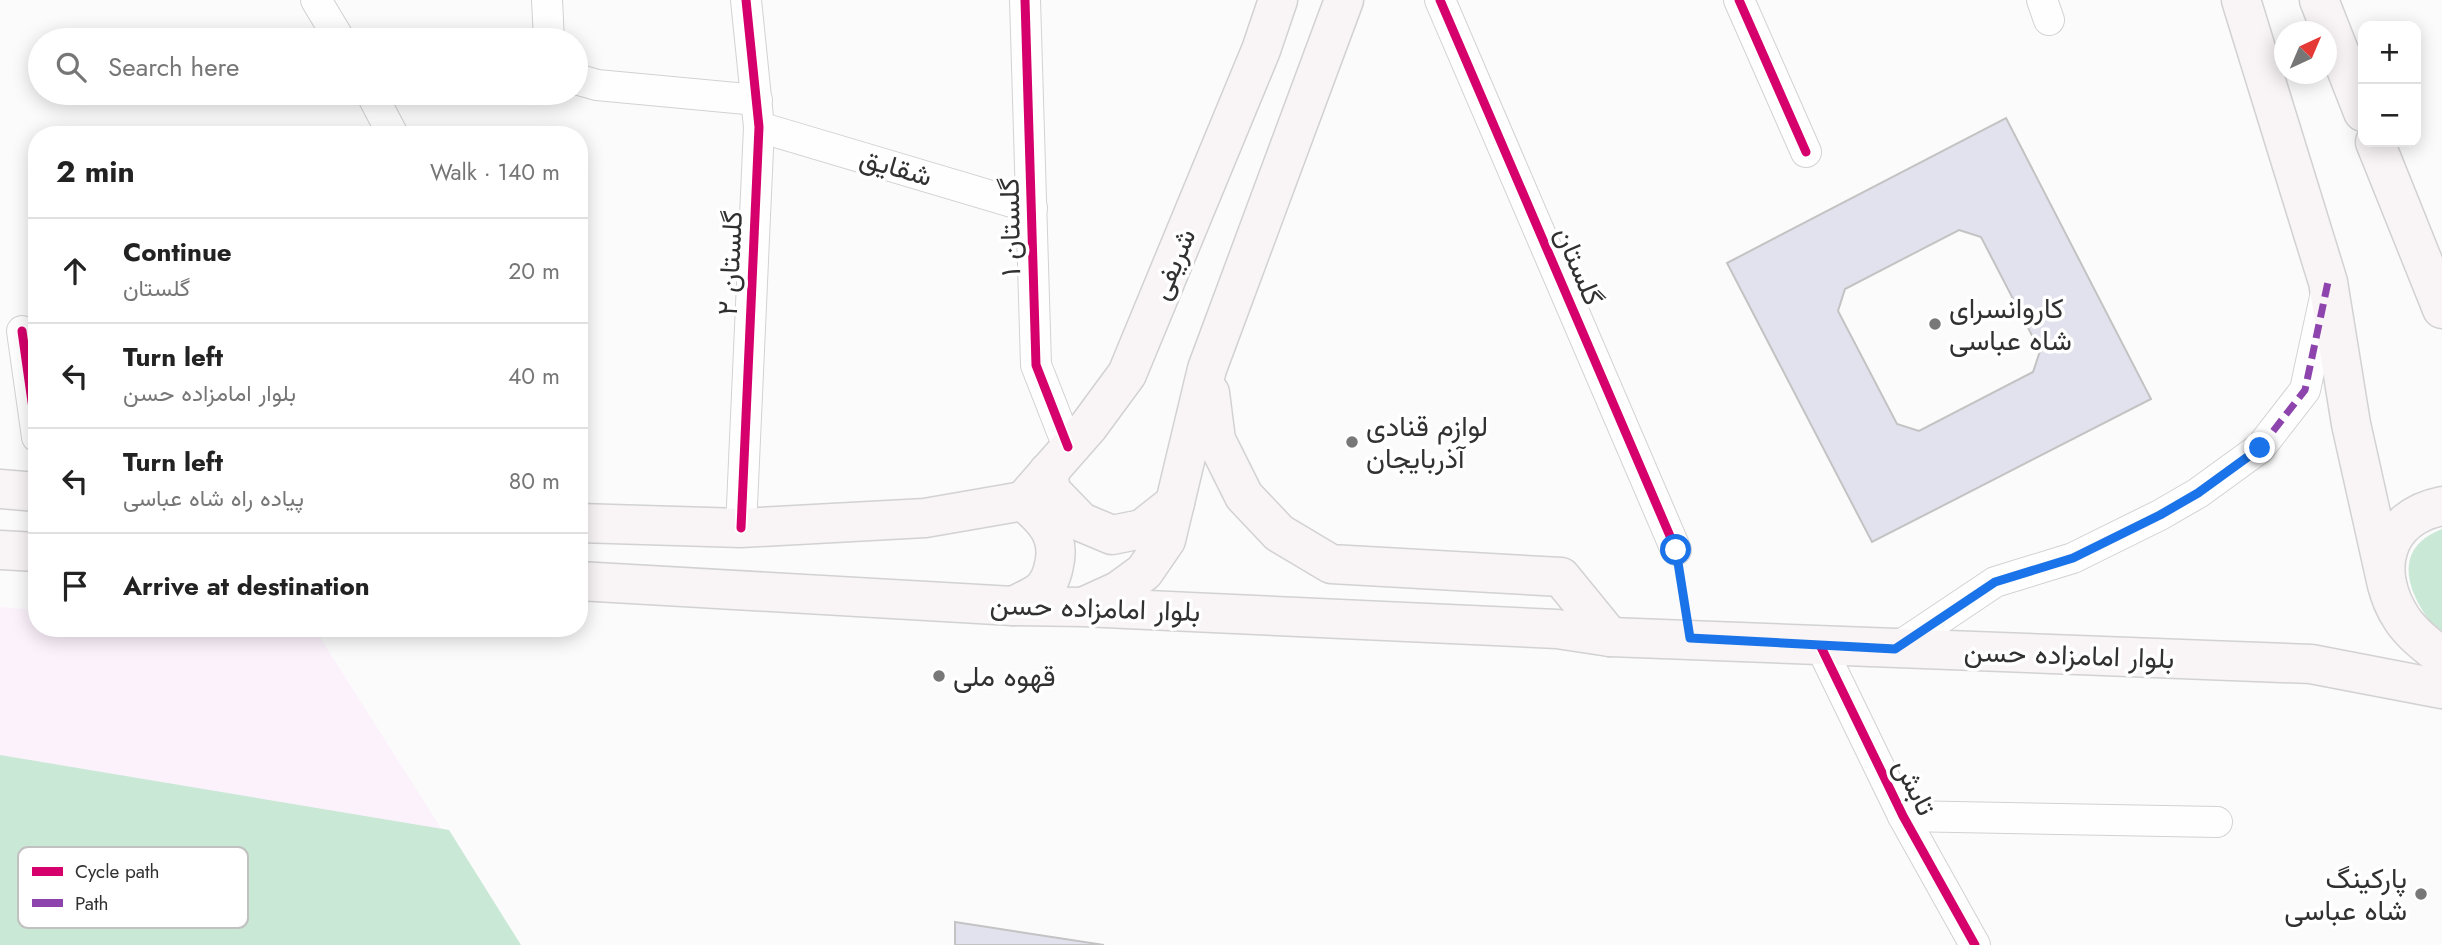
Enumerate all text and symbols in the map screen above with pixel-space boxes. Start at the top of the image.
north arrow [2274,21,2337,84]
map controls [2358,21,2421,147]
button: + [2358,21,2421,84]
search box [28,28,588,105]
icon: search [52,48,90,86]
text: Search here [108,48,240,86]
button: − [2358,84,2421,147]
street label: شقایق [855,137,937,197]
text: 2 min [56,150,135,193]
text: Walk · 140 m [430,155,560,189]
street label: گلستان ۱ [989,177,1031,277]
street label: گلستان ۲ [707,209,753,317]
street label: گلستان [1544,220,1614,312]
street label: شریفی [1140,222,1206,306]
text: Continue [123,233,232,271]
icon: ahead [56,252,94,290]
text: 20 m [508,254,560,288]
text: گلستان [123,271,190,305]
place label: کاروانسرای شاه عباسی [1949,288,2072,361]
marker: کاروانسرای شاه عباسی [1927,316,1943,332]
text: Turn left [123,338,223,376]
icon: left [56,357,94,395]
text: 40 m [508,359,560,393]
text: بلوار امامزاده حسن [123,376,296,410]
place label: لوازم قنادی آذربایجان [1366,406,1488,479]
route end [2244,432,2275,463]
marker: لوازم قنادی آذربایجان [1344,434,1360,450]
text: Turn left [123,443,223,481]
icon: left [56,462,94,500]
text: 80 m [509,464,560,498]
text: پیاده راه شاه عباسی [123,481,304,515]
route start [1660,534,1691,565]
icon: arrive [56,567,94,605]
text: Arrive at destination [123,567,370,605]
street label: بلوار امامزاده حسن [989,584,1201,632]
street label: بلوار امامزاده حسن [1963,631,2175,679]
place label: قهوه ملی [953,656,1056,697]
marker: قهوه ملی [931,668,947,684]
street label: تابش [1883,751,1947,823]
legend [18,847,248,928]
text: Cycle path [75,858,160,885]
place label: پارکینگ شاه عباسی [2284,858,2407,931]
marker: پارکینگ شاه عباسی [2413,886,2429,902]
text: Path [75,890,109,917]

